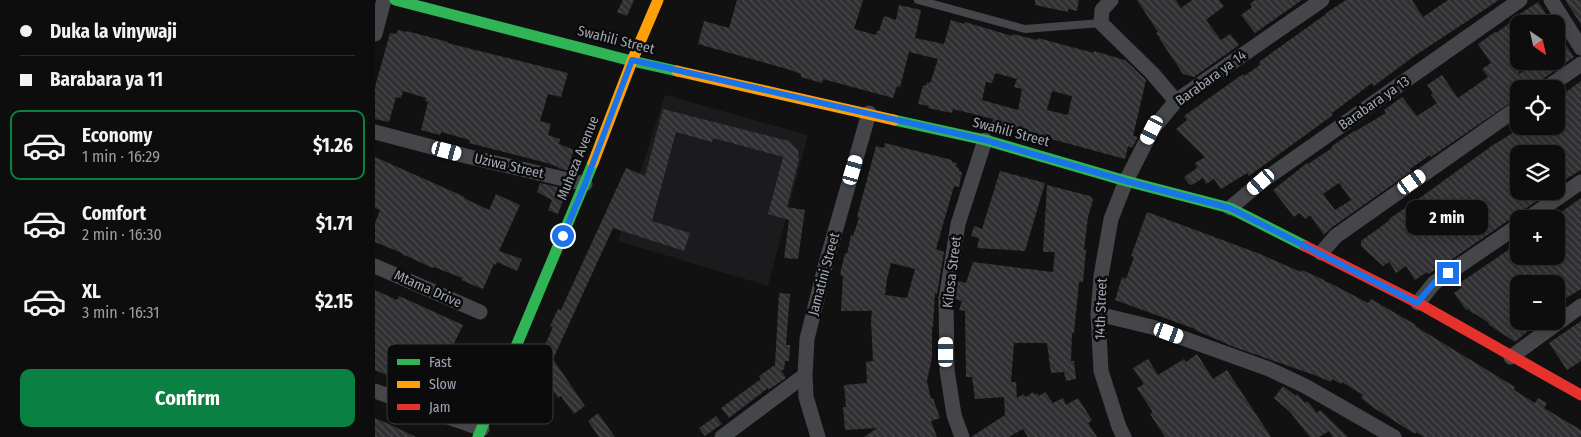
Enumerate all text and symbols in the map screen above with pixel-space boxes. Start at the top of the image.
north arrow [1510,15,1565,70]
map controls [1510,15,1565,330]
text: Duka la vinywaji [50,20,177,43]
street label: Swahili Street [576,22,657,58]
street label: Barabara ya 14 [1172,47,1250,109]
text: Barabara ya 11 [50,68,163,91]
street label: Barabara ya 13 [1335,72,1413,134]
button: locate [1510,80,1565,135]
street label: Muheza Avenue [553,113,603,202]
car [1138,113,1165,147]
street label: Swahili Street [971,114,1052,150]
icon: car [22,123,67,168]
text: Economy [82,124,152,147]
text: $1.26 [313,134,353,157]
car [430,140,463,162]
button: layers [1510,145,1565,200]
text: 1 min · 16:29 [82,147,160,166]
street label: Uziwa Street [473,150,546,182]
car [841,154,864,186]
car [1244,166,1277,198]
car [1395,167,1428,197]
callout: 2 min [1407,200,1489,236]
icon: car [22,201,67,246]
text: Comfort [82,202,146,225]
text: 2 min [1429,208,1465,227]
button: + [1510,210,1565,265]
text: $1.71 [316,212,353,235]
text: 2 min · 16:30 [82,225,162,244]
route start [552,225,574,247]
street label: Jamatini Street [805,230,843,317]
street label: Kilosa Street [939,235,965,309]
route end [1437,262,1459,284]
street label: Mtama Drive [392,267,464,311]
button: − [1510,275,1565,330]
street label: 14th Street [1091,277,1111,340]
icon: car [22,279,67,324]
text: XL [82,280,101,303]
text: $2.15 [315,290,353,313]
text: 3 min · 16:31 [82,303,159,322]
car [1152,321,1185,345]
car [938,337,953,367]
legend [387,344,553,424]
text: Fast [429,354,452,371]
button: Confirm [20,369,355,427]
text: Slow [429,376,456,393]
text: Jam [429,399,450,416]

